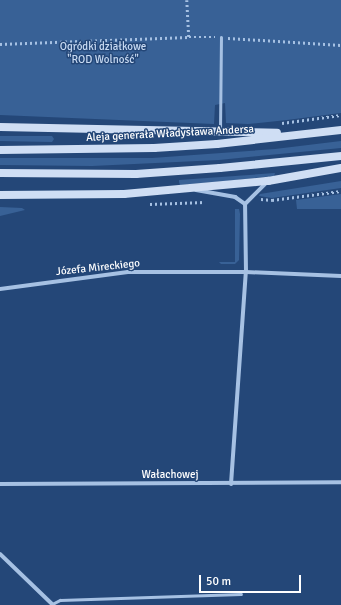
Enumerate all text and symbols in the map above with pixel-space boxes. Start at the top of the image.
park label: Ogródki działkowe "ROD Wolność" [60,41,146,67]
street label: Aleja generała Władysława Andersa [86,123,254,145]
street label: Józefa Mireckiego [55,257,141,279]
street label: Wałachowej [142,468,198,482]
scale bar [201,567,303,593]
text: 50 m [206,574,231,589]

